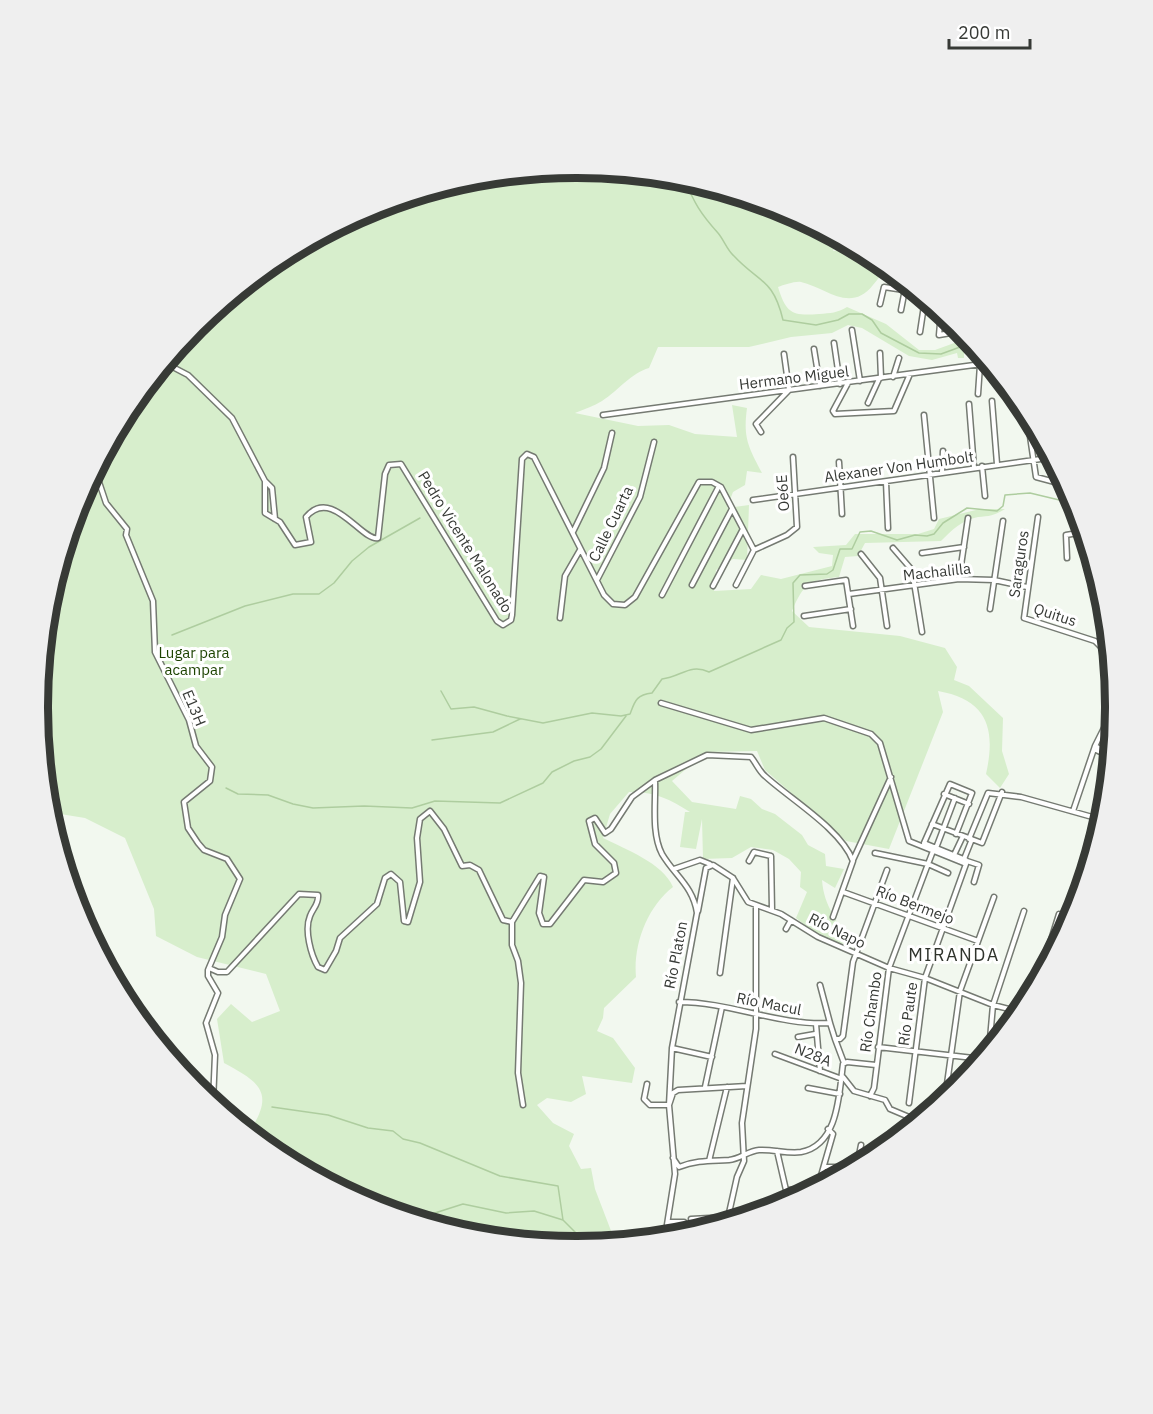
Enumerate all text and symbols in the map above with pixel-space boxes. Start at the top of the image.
scale bar [949,12,1030,50]
text: 200 m [958,21,1010,44]
street label: Hermano Miguel [738,361,850,394]
street label: Alexaner Von Humbolt [823,447,975,486]
street label: Pedro Vicente Malonado [414,467,517,616]
street label: Oe6E [772,474,793,512]
street label: Calle Cuarta [584,483,637,565]
street label: Saraguros [1004,529,1033,599]
street label: Machalilla [902,558,972,585]
street label: Quitus [1031,599,1079,630]
park label: Lugar para acampar [159,643,229,679]
street label: E13H [178,687,211,729]
street label: Río Bermejo [873,881,957,928]
street label: Río Napo [806,909,869,952]
street label: Río Platon [660,919,691,990]
district label: MIRANDA [908,943,1000,966]
street label: Río Chambo [855,970,886,1054]
street label: Río Paute [894,981,921,1047]
street label: Río Macul [735,988,803,1019]
street label: N28A [792,1039,835,1071]

